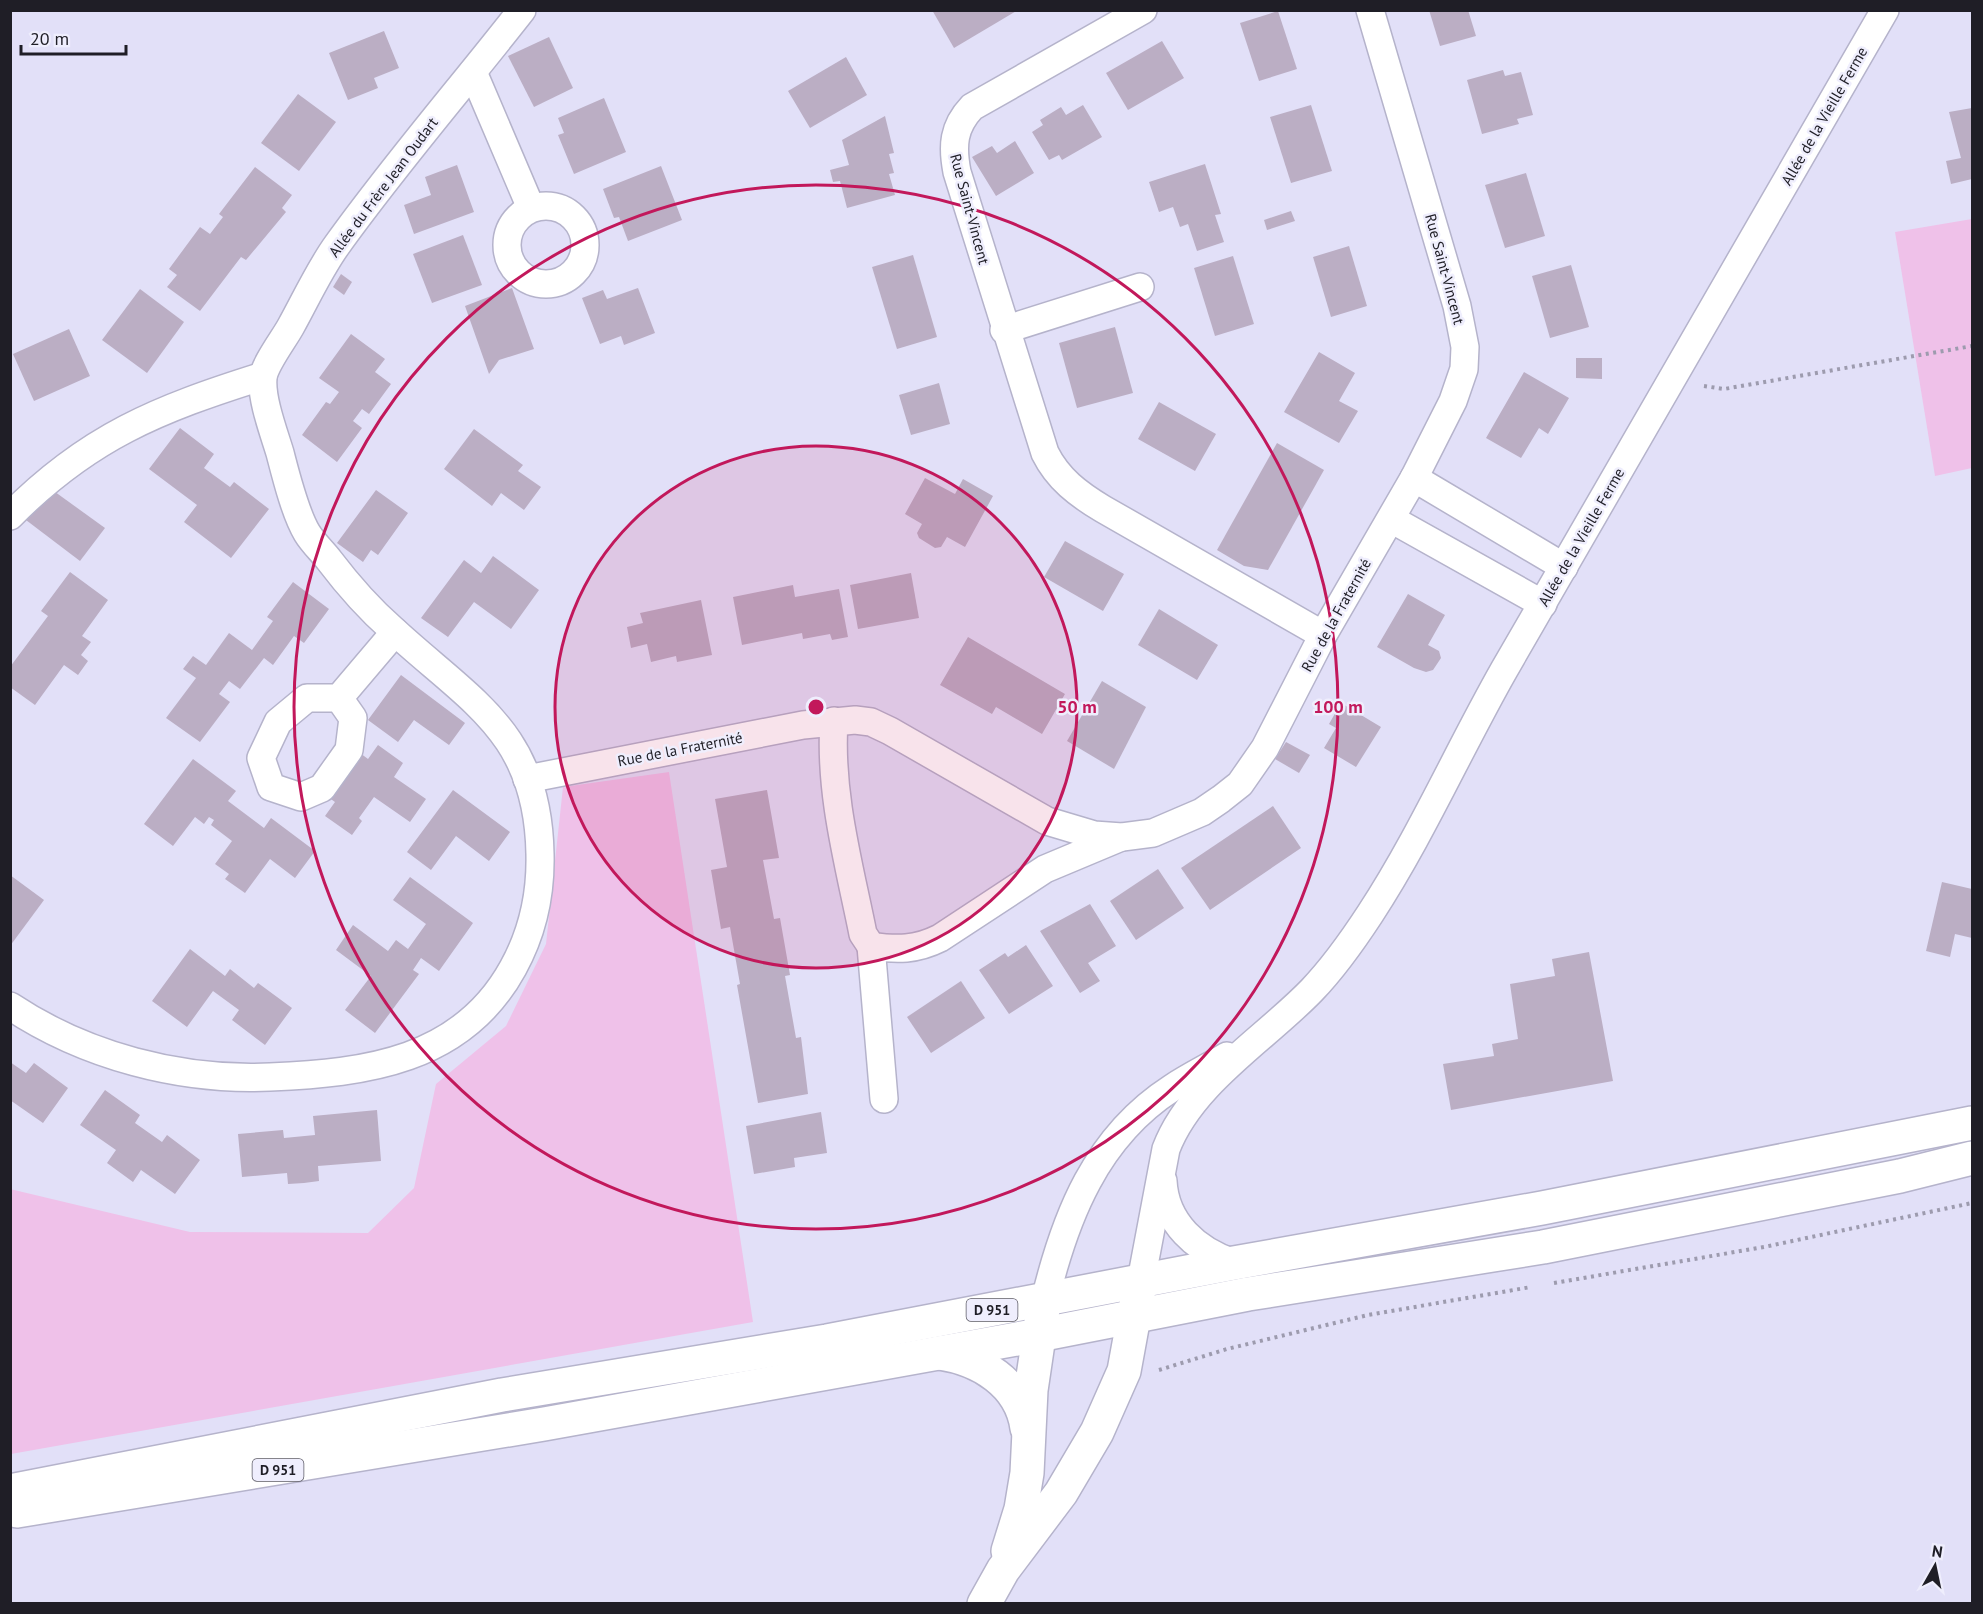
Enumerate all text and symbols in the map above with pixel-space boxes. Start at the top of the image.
scale bar [21,18,126,56]
text: 20 m [30,27,69,50]
street label: Allée de la Vieille Ferme [1777,43,1871,189]
street label: Allée du Frère Jean Oudart [324,113,442,261]
street label: Rue Saint-Vincent [946,152,994,266]
street label: Rue Saint-Vincent [1421,212,1469,326]
street label: Allée de la Vieille Ferme [1534,464,1628,610]
street label: Rue de la Fraternité [1297,555,1375,675]
text: 50 m [1057,695,1097,718]
text: 100 m [1313,695,1363,718]
centre of rings [806,697,826,717]
street label: Rue de la Fraternité [616,728,744,770]
road number: D 951 [966,1299,1018,1321]
road number: D 951 [252,1459,304,1481]
north arrow [1905,1536,1965,1596]
text: N [1931,1540,1944,1562]

